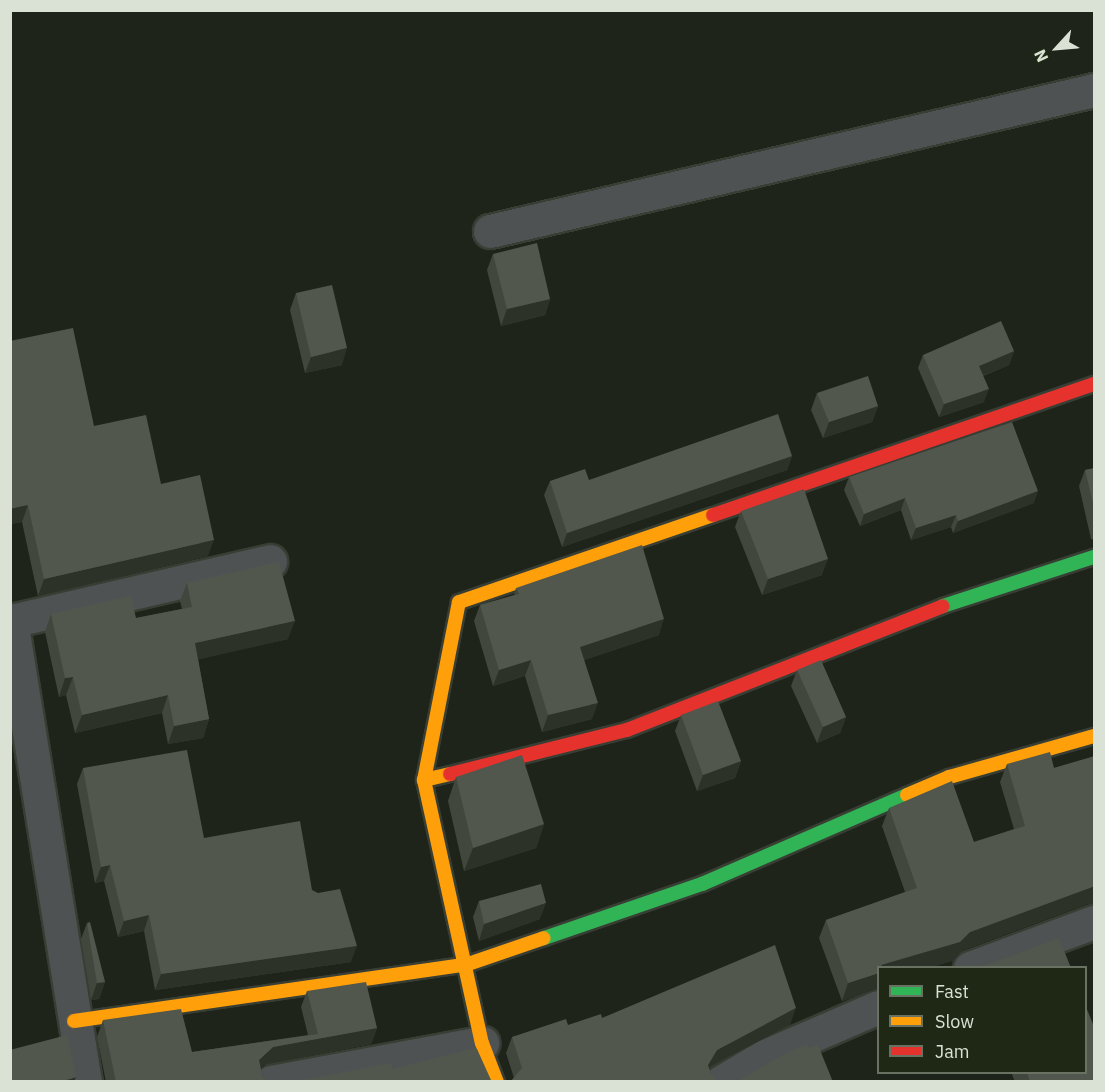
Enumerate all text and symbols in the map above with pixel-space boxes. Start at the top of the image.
north arrow [1027,18,1087,78]
text: N [1029,46,1052,65]
legend [877,966,1087,1074]
text: Fast [935,980,969,1003]
text: Slow [935,1010,974,1033]
text: Jam [935,1040,970,1063]

